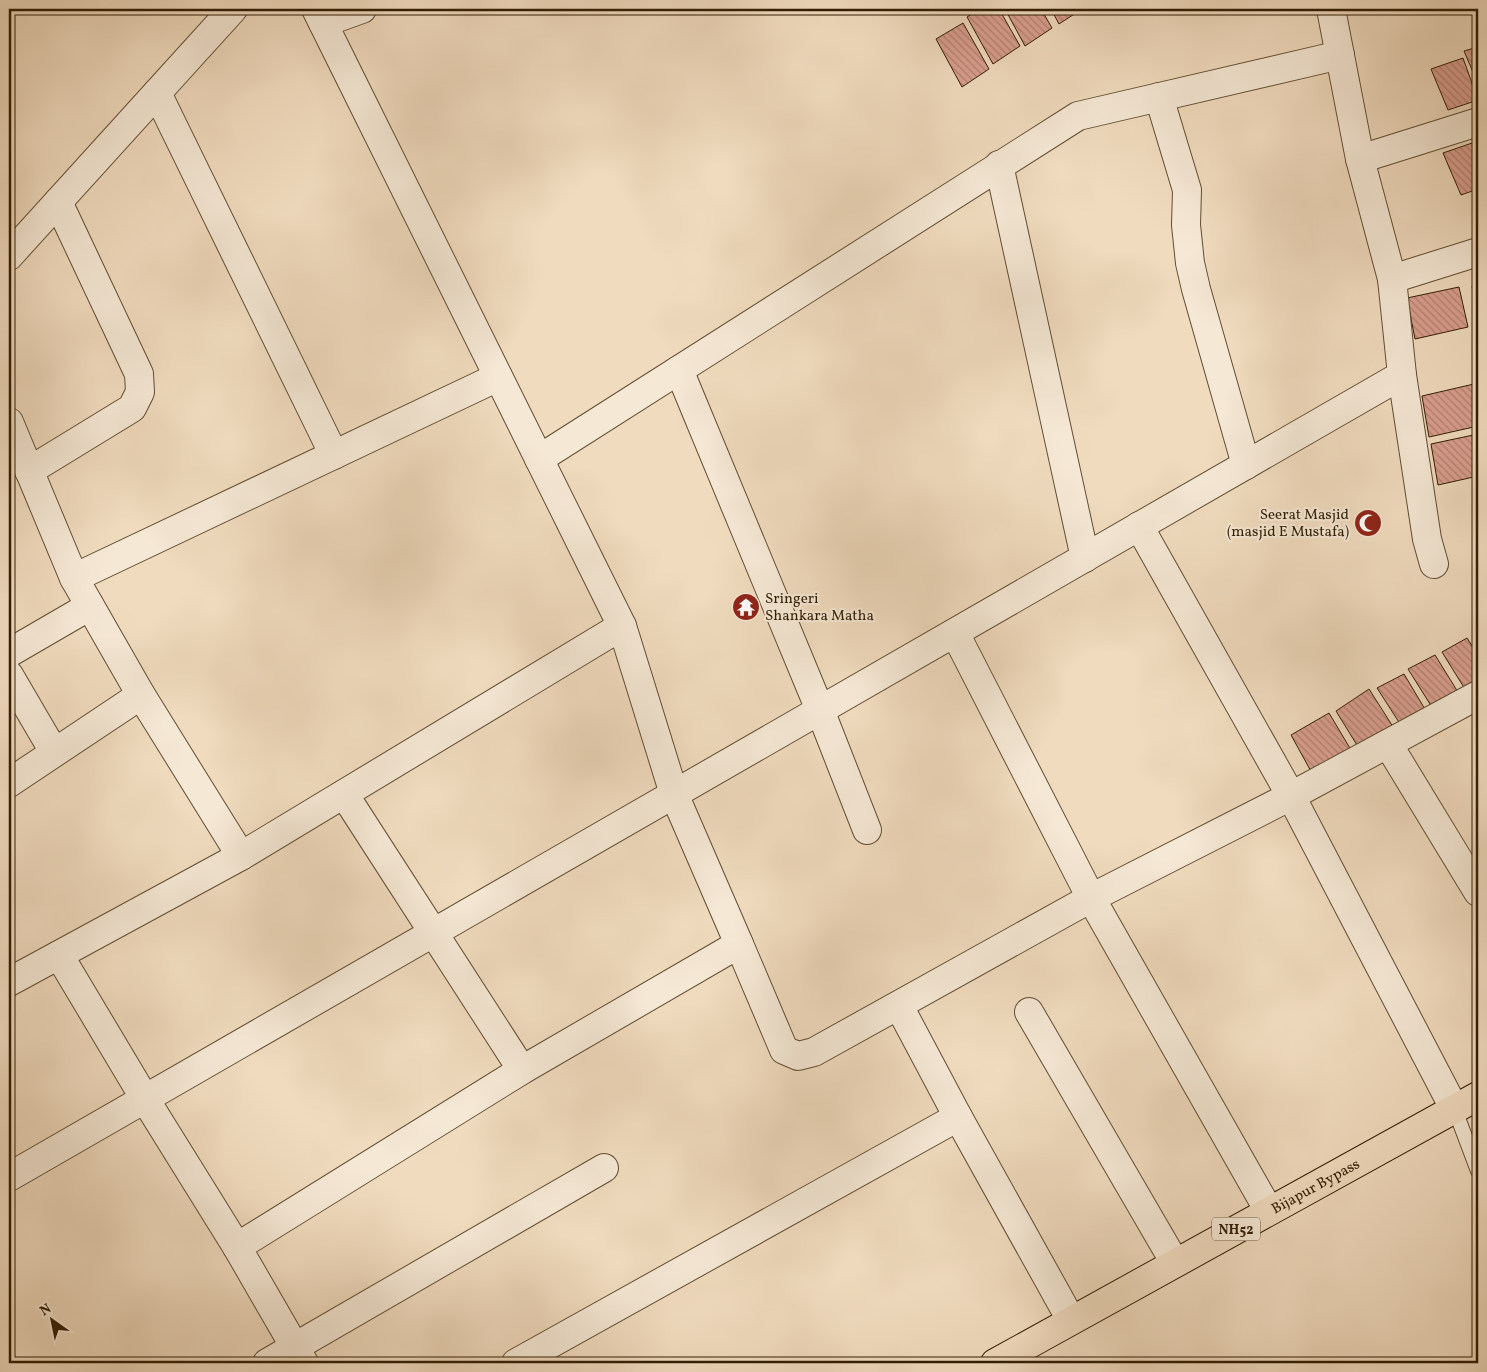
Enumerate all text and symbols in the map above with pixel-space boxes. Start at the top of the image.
place label: Seerat Masjid (masjid E Mustafa) [1227,505,1349,543]
mosque icon: Seerat Masjid (masjid E Mustafa) [1353,508,1383,538]
place label: Sringeri Shankara Matha [765,589,874,627]
temple icon: Sringeri Shankara Matha [731,592,761,622]
street label: Bijapur Bypass [1268,1154,1364,1220]
road number: NH52 [1212,1218,1260,1240]
north arrow [28,1294,78,1344]
text: N [36,1300,55,1321]

